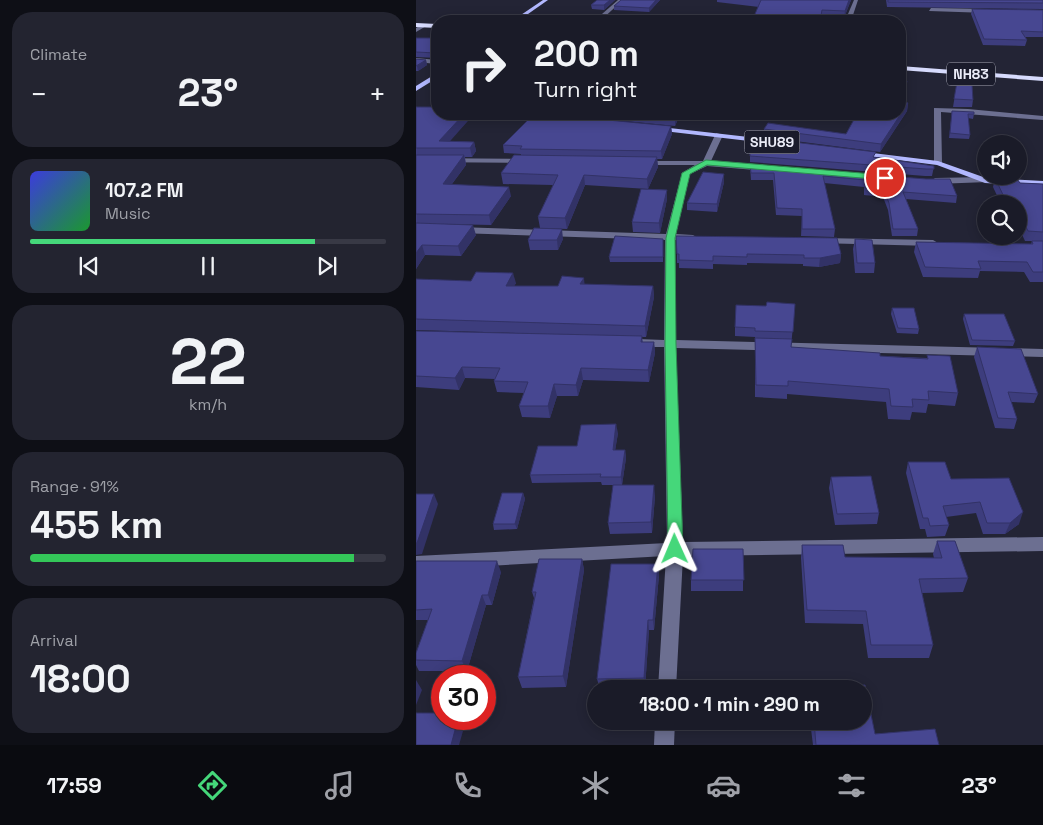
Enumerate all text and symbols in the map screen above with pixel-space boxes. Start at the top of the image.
text: 200 m [534,32,639,76]
icon: right [451,35,516,100]
text: Climate [30,44,87,65]
road number: NH83 [947,62,995,86]
text: 23° [178,69,238,117]
text: Turn right [534,75,637,103]
text: − [30,76,47,112]
text: + [369,76,386,112]
road number: SHU89 [744,130,800,154]
map controls [977,135,1027,245]
button: sound [977,135,1027,185]
pin [864,157,906,199]
icon: arrive [871,164,899,192]
text: 107.2 FM [105,178,183,203]
button: search [977,195,1027,245]
text: Music [105,203,151,224]
icon: previous [75,252,103,280]
icon: pause [194,252,222,280]
icon: next [313,252,341,280]
text: 22 [169,320,247,403]
text: km/h [189,394,227,415]
text: Range · 91% [30,476,119,497]
text: 455 km [30,501,163,549]
position arrow [648,522,700,574]
text: Arrival [30,630,78,651]
text: 18:00 [30,655,131,703]
speed limit sign: 30 [431,665,496,730]
text: 18:00 · 1 min · 290 m [639,692,820,717]
icon: directions [195,768,230,803]
icon: music [322,768,357,803]
icon: phone [450,768,485,803]
icon: climate [578,768,613,803]
icon: car [706,768,741,803]
icon: filters [834,768,869,803]
text: 17:59 [46,771,102,799]
text: 23° [961,771,997,799]

